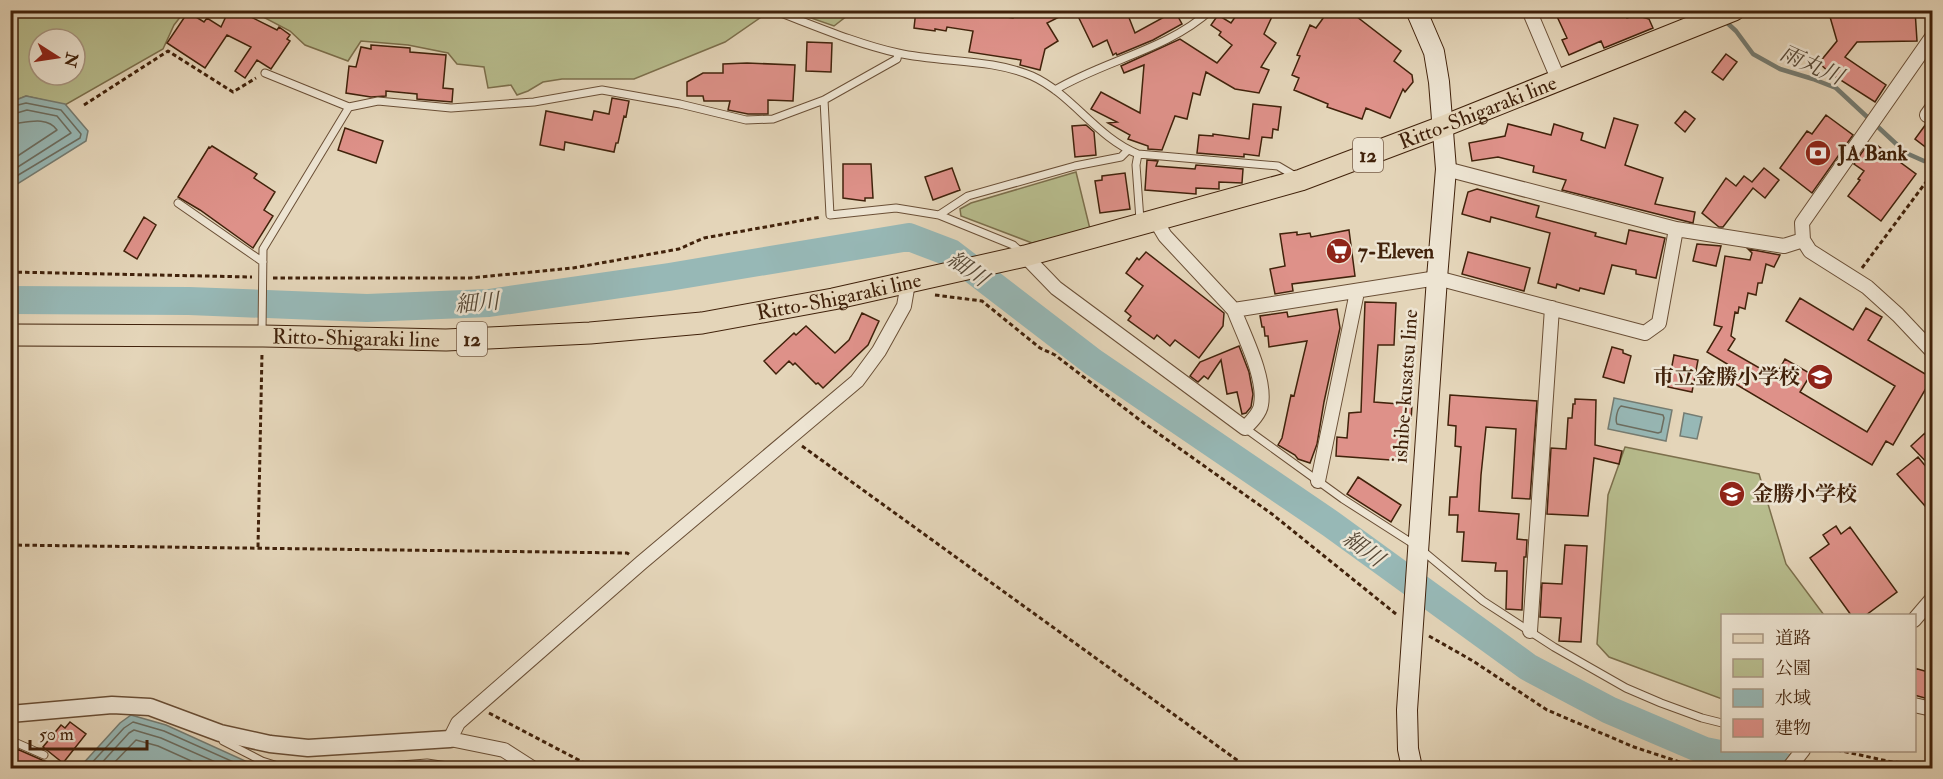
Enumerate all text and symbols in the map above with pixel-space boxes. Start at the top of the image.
north arrow [27,27,87,87]
water label: 雨丸川 [1776,39,1849,92]
text: N [59,50,82,70]
street label: Ritto-Shigaraki line [1395,69,1561,156]
road number: 12 [1353,138,1383,172]
bank icon: JA Bank [1803,138,1833,168]
place label: JA Bank [1837,140,1908,167]
supermarket icon: 7-Eleven [1324,236,1354,266]
place label: 7-Eleven [1358,238,1434,265]
water label: 細川 [941,245,995,294]
street label: Ritto-Shigaraki line [754,267,924,327]
water label: 細川 [454,287,502,319]
street label: ishibe-kusatsu line [1387,308,1424,464]
road number: 12 [457,322,487,356]
street label: Ritto-Shigaraki line [272,323,440,354]
school or university icon: 市立金勝小学校 [1805,362,1835,392]
place label: 市立金勝小学校 [1653,364,1800,391]
school or university icon: 金勝小学校 [1717,479,1747,509]
place label: 金勝小学校 [1752,481,1857,508]
water label: 細川 [1337,525,1391,574]
legend [1721,614,1916,752]
text: 道路 [1775,627,1811,650]
text: 公園 [1775,657,1811,680]
text: 水域 [1775,687,1811,710]
scale bar [30,713,147,751]
text: 建物 [1775,717,1811,740]
text: 50 m [39,723,74,746]

